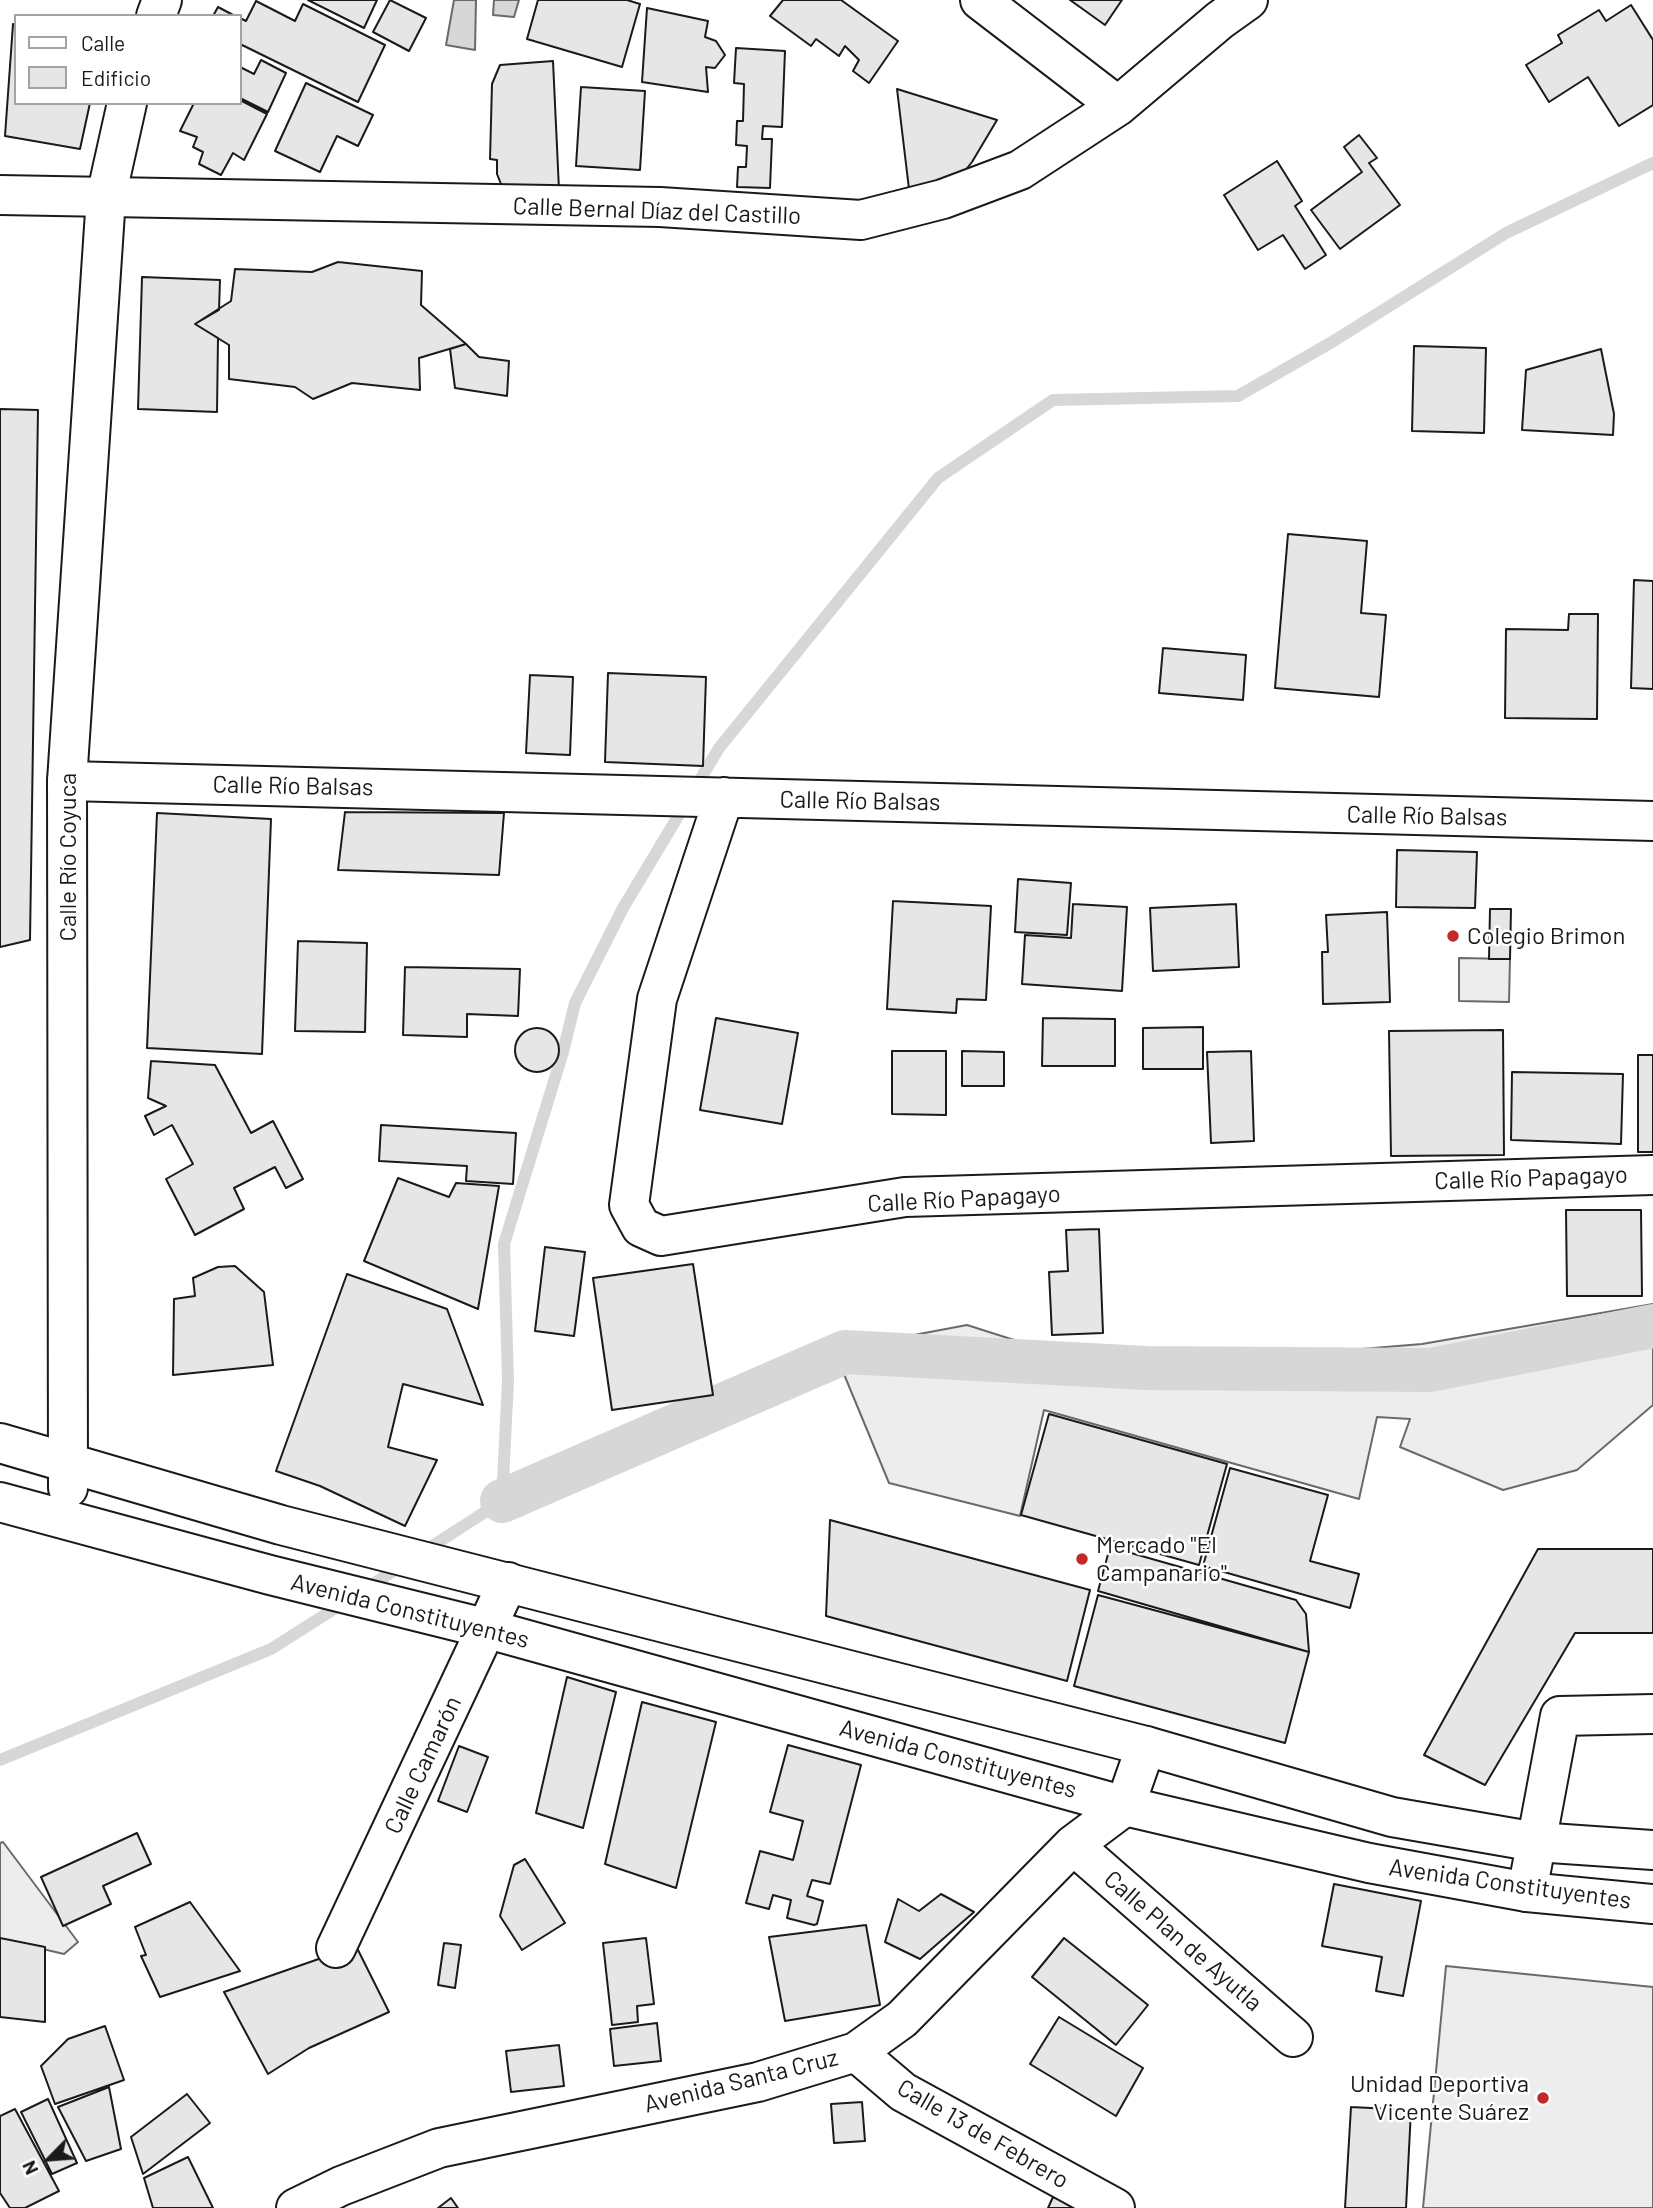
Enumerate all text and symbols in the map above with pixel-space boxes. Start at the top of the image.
legend [14,14,242,105]
text: Calle [81,30,125,55]
text: Edificio [81,65,151,90]
street label: Calle Bernal Díaz del Castillo [512,192,802,230]
street label: Calle Río Balsas [212,770,374,802]
street label: Calle Río Coyuca [54,773,82,941]
street label: Calle Río Balsas [779,785,941,817]
street label: Calle Río Balsas [1346,800,1508,832]
place label: Colegio Brimon [1467,922,1625,950]
marker: Colegio Brimon [1445,928,1461,944]
street label: Calle Río Papagayo [1434,1160,1628,1196]
street label: Calle Río Papagayo [867,1180,1061,1218]
place label: Mercado "El Campanario" [1096,1531,1227,1587]
marker: Mercado "El Campanario" [1074,1551,1090,1567]
street label: Avenida Constituyentes [288,1567,532,1655]
street label: Calle Camarón [379,1692,467,1838]
street label: Avenida Constituyentes [836,1713,1080,1805]
street label: Avenida Constituyentes [1387,1853,1633,1915]
street label: Calle Plan de Ayutla [1098,1865,1268,2017]
street label: Avenida Santa Cruz [641,2043,841,2119]
place label: Unidad Deportiva Vicente Suárez [1350,2070,1529,2126]
street label: Calle 13 de Febrero [892,2073,1074,2195]
marker: Unidad Deportiva Vicente Suárez [1535,2090,1551,2106]
north arrow [14,2124,84,2194]
text: N [16,2158,43,2179]

